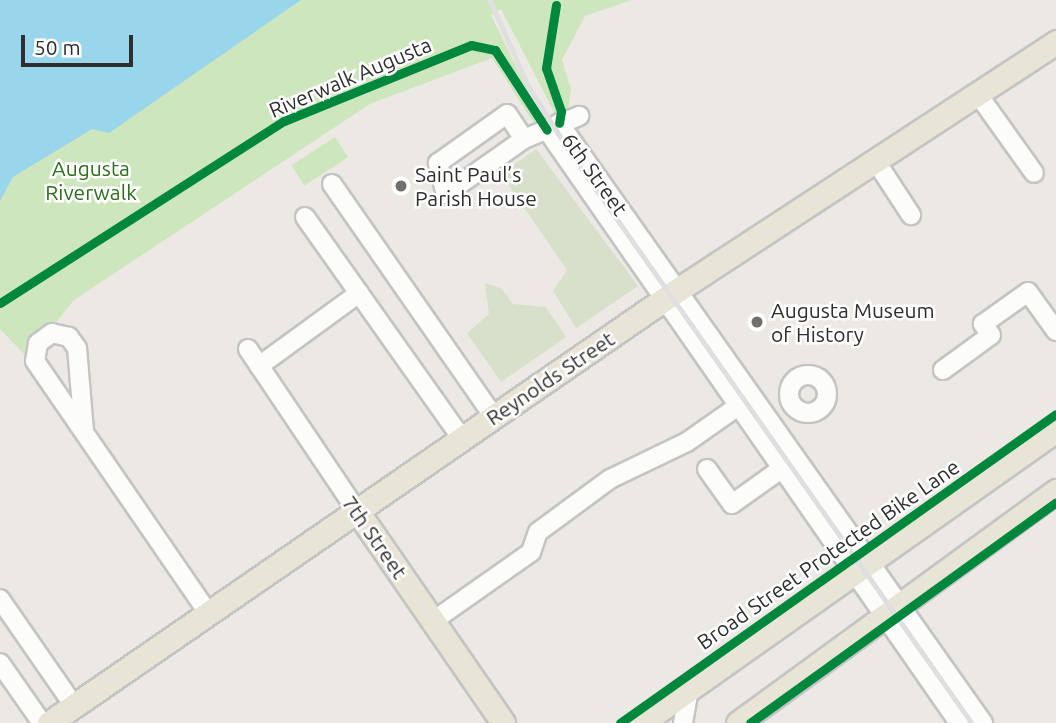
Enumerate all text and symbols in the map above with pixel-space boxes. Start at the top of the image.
scale bar [24,21,136,65]
street label: Riverwalk Augusta [265,31,435,123]
text: 50 m [34,35,81,59]
street label: 6th Street [557,128,633,220]
park label: Augusta Riverwalk [45,155,137,205]
place label: Saint Paul’s Parish House [415,161,537,211]
marker: Saint Paul’s Parish House [393,178,409,194]
place label: Augusta Museum of History [771,297,935,347]
marker: Augusta Museum of History [749,314,765,330]
street label: Reynolds Street [481,326,619,430]
street label: Broad Street Protected Bike Lane [692,454,964,654]
street label: 7th Street [337,491,413,583]

